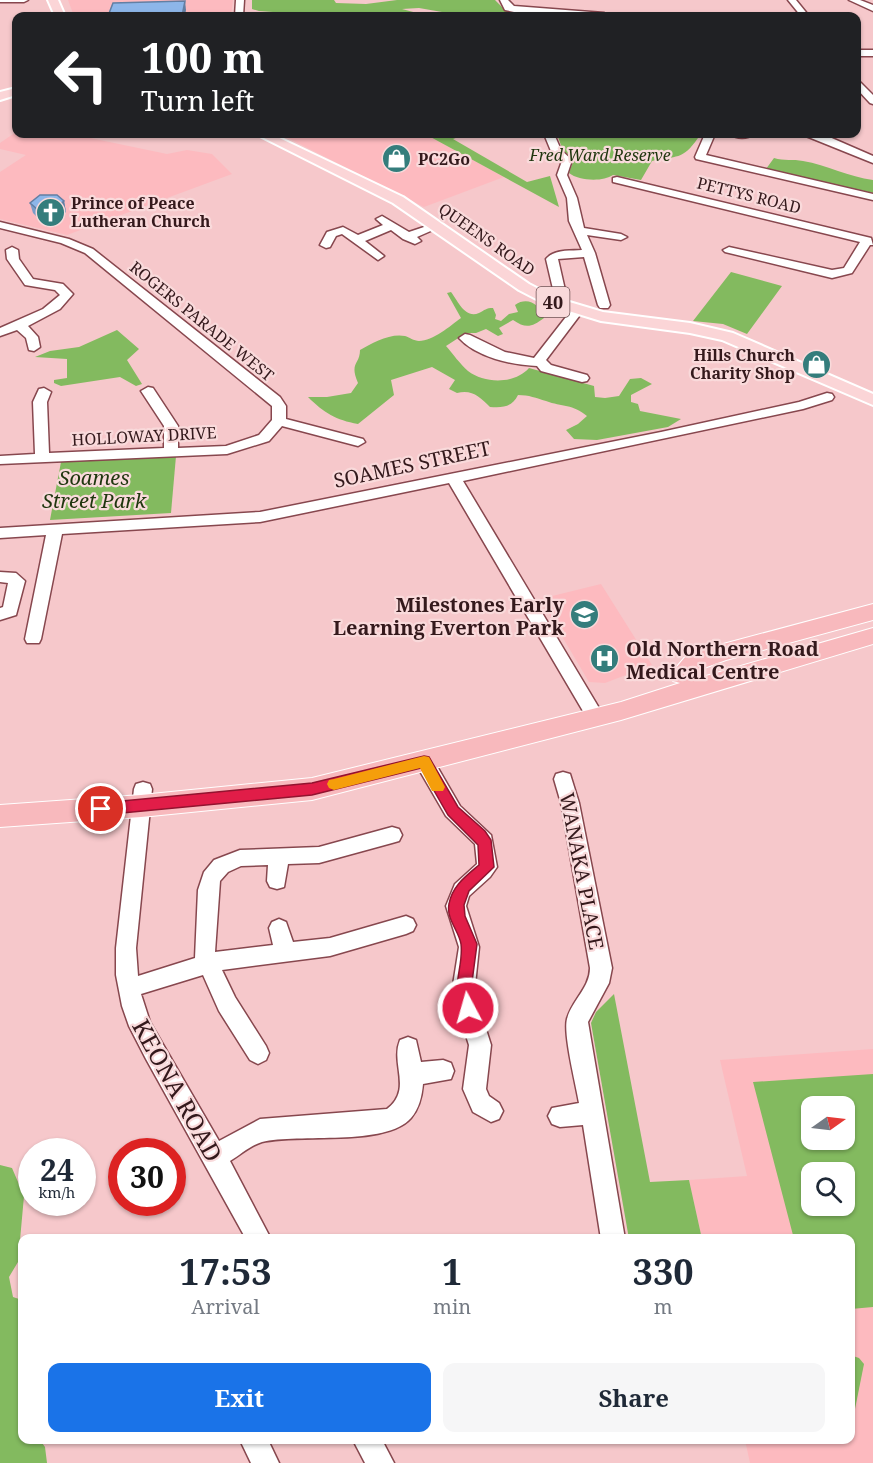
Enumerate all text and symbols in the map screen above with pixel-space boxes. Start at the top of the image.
text: 100 m [141,28,265,85]
icon: left [42,36,120,114]
text: Turn left [141,82,254,119]
shop icon: PC2Go [381,143,413,175]
park label: Fred Ward Reserve [528,144,671,166]
place label: PC2Go [418,148,470,170]
street label: PETTYS ROAD [695,171,803,219]
place label: Prince of Peace Lutheran Church [71,192,211,232]
church icon: Prince of Peace Lutheran Church [34,196,66,228]
street label: QUEENS ROAD [434,198,540,280]
street label: ROGERS PARADE WEST [125,256,279,386]
road number: 40 [536,287,570,317]
place label: Hills Church Charity Shop [690,344,795,384]
shop icon: Hills Church Charity Shop [800,348,832,380]
street label: HOLLOWAY DRIVE [71,421,217,451]
street label: SOAMES STREET [331,434,493,494]
park label: Soames Street Park [42,464,147,514]
place label: Milestones Early Learning Everton Park [333,591,564,641]
school or university icon: Milestones Early Learning Everton Park [569,599,601,631]
place label: Old Northern Road Medical Centre [626,635,819,685]
hospital icon: Old Northern Road Medical Centre [589,643,621,675]
pin [75,783,126,834]
street label: WANAKA PLACE [554,790,610,952]
icon: arrive [84,792,117,825]
position arrow [436,976,500,1040]
street label: KEONA ROAD [125,1013,231,1167]
north arrow [801,1096,855,1150]
map controls [801,1096,855,1216]
speed limit sign: 30 [108,1138,186,1216]
text: 24 [40,1149,74,1190]
button: search [801,1162,855,1216]
text: km/h [39,1182,75,1202]
text: 17:53 [179,1247,272,1296]
text: 1 [442,1247,462,1296]
text: 330 [633,1247,694,1296]
text: Arrival [191,1293,260,1320]
text: min [433,1293,471,1320]
text: m [654,1293,673,1320]
button: Exit [48,1363,431,1432]
button: Share [443,1363,825,1432]

